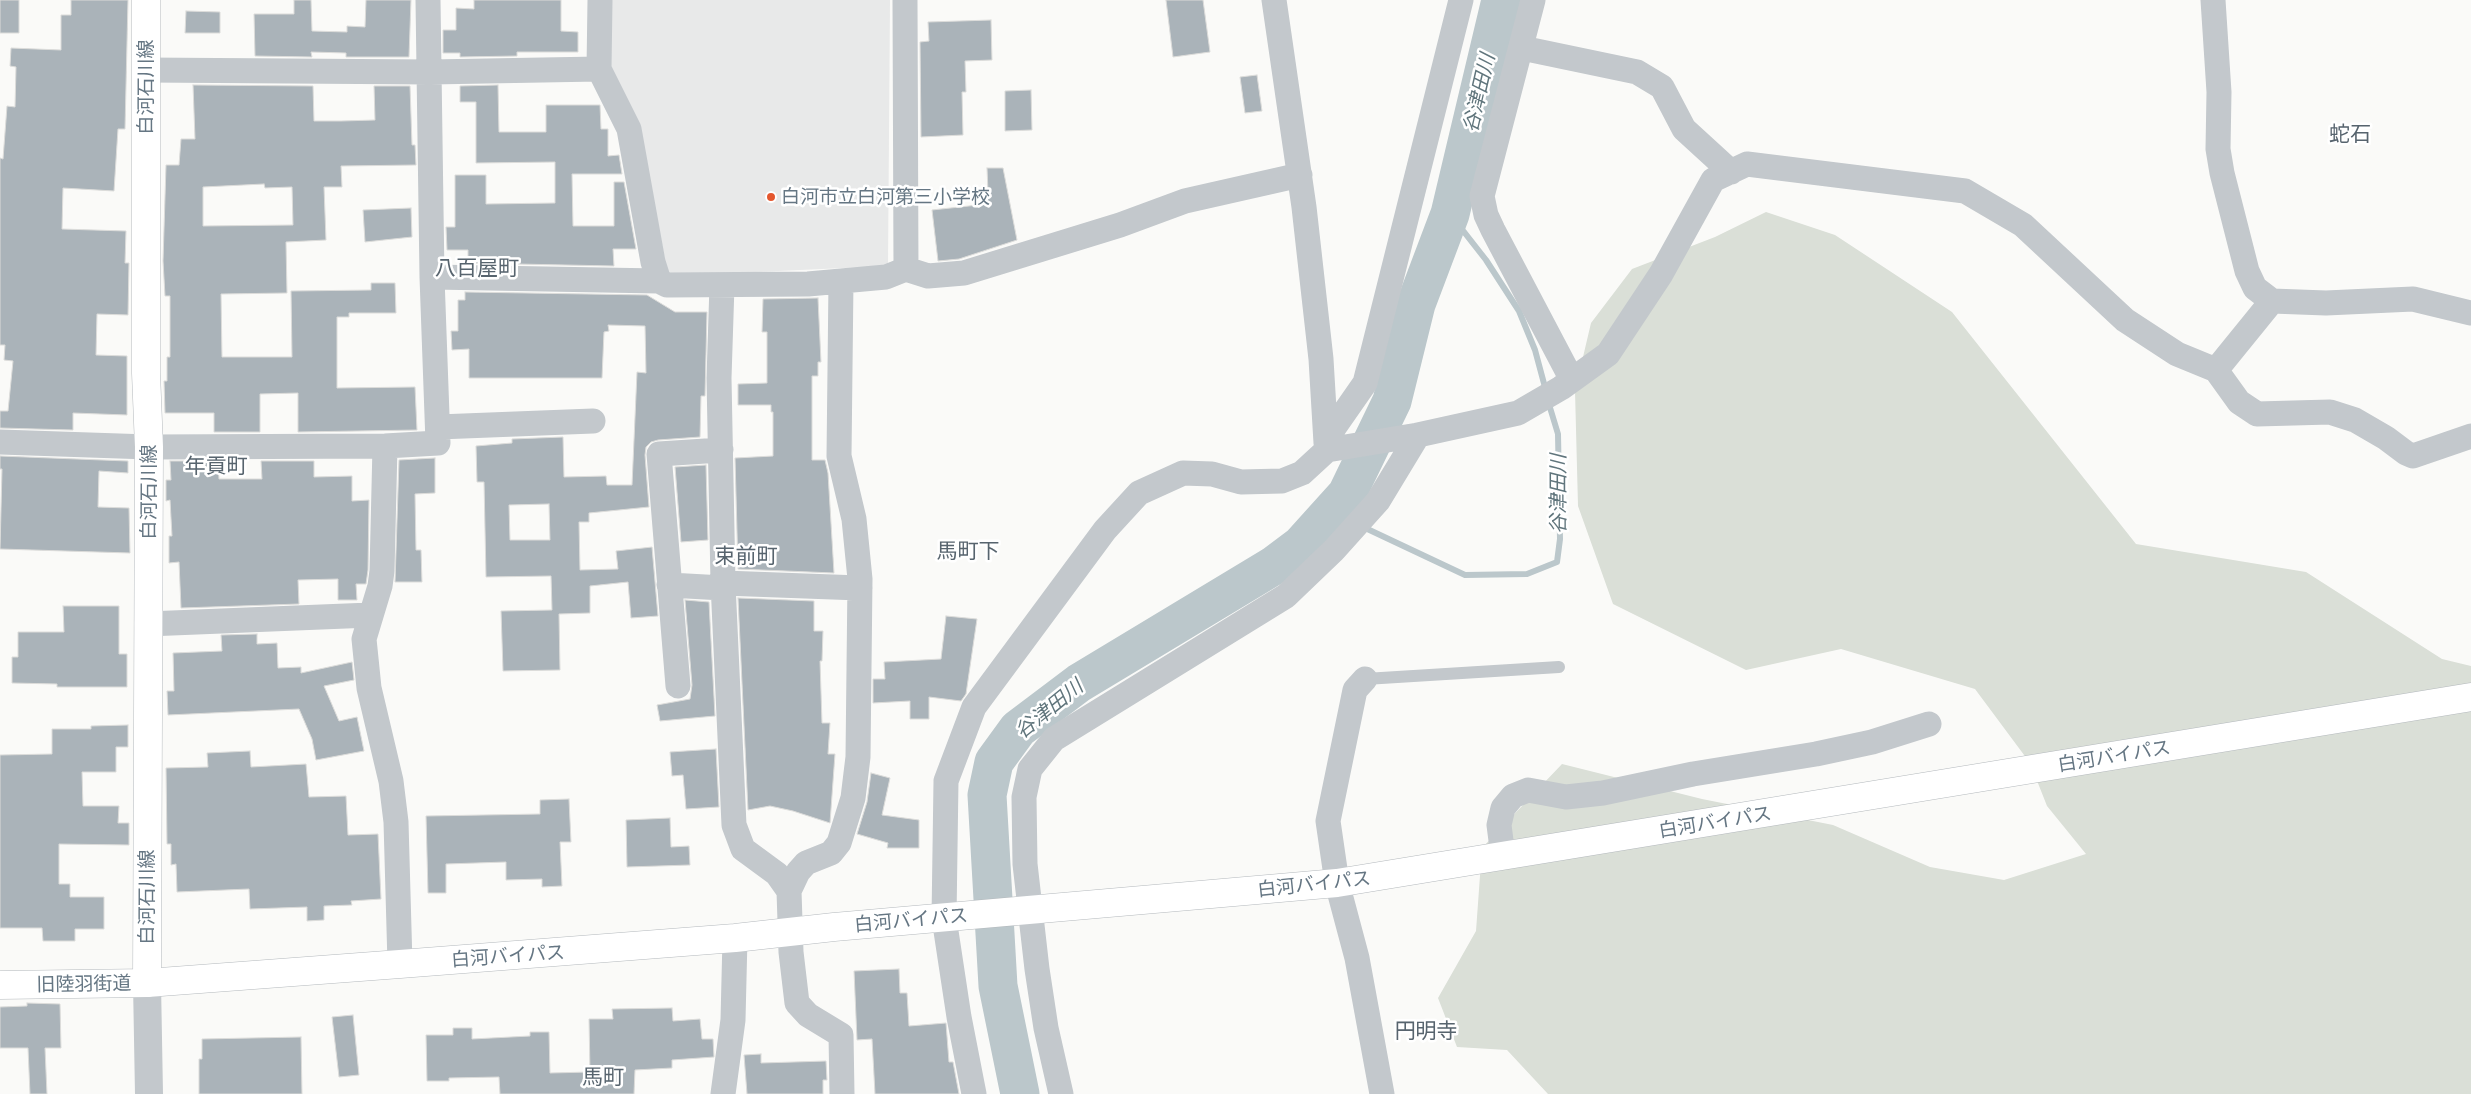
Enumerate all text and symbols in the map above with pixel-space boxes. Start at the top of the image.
street label: 白河石川線 [135,40,157,134]
water label: 谷津田川 [1458,51,1500,135]
district label: 蛇石 [2329,121,2371,147]
place label: 白河市立白河第三小学校 [781,186,990,208]
marker: 白河市立白河第三小学校 [765,191,777,203]
district label: 八百屋町 [435,255,519,281]
street label: 白河石川線 [138,445,160,539]
district label: 年貢町 [185,453,247,479]
water label: 谷津田川 [1546,454,1570,534]
district label: 馬町下 [937,538,999,564]
district label: 束前町 [715,543,777,569]
water label: 谷津田川 [1010,675,1088,743]
street label: 白河バイパス [2056,736,2172,776]
street label: 白河バイパス [1657,802,1773,842]
street label: 白河石川線 [136,850,158,944]
street label: 白河バイパス [1256,867,1372,901]
street label: 白河バイパス [853,904,969,936]
street label: 白河バイパス [450,941,566,971]
street label: 旧陸羽街道 [36,972,132,996]
district label: 円明寺 [1395,1018,1457,1044]
district label: 馬町 [582,1064,624,1090]

